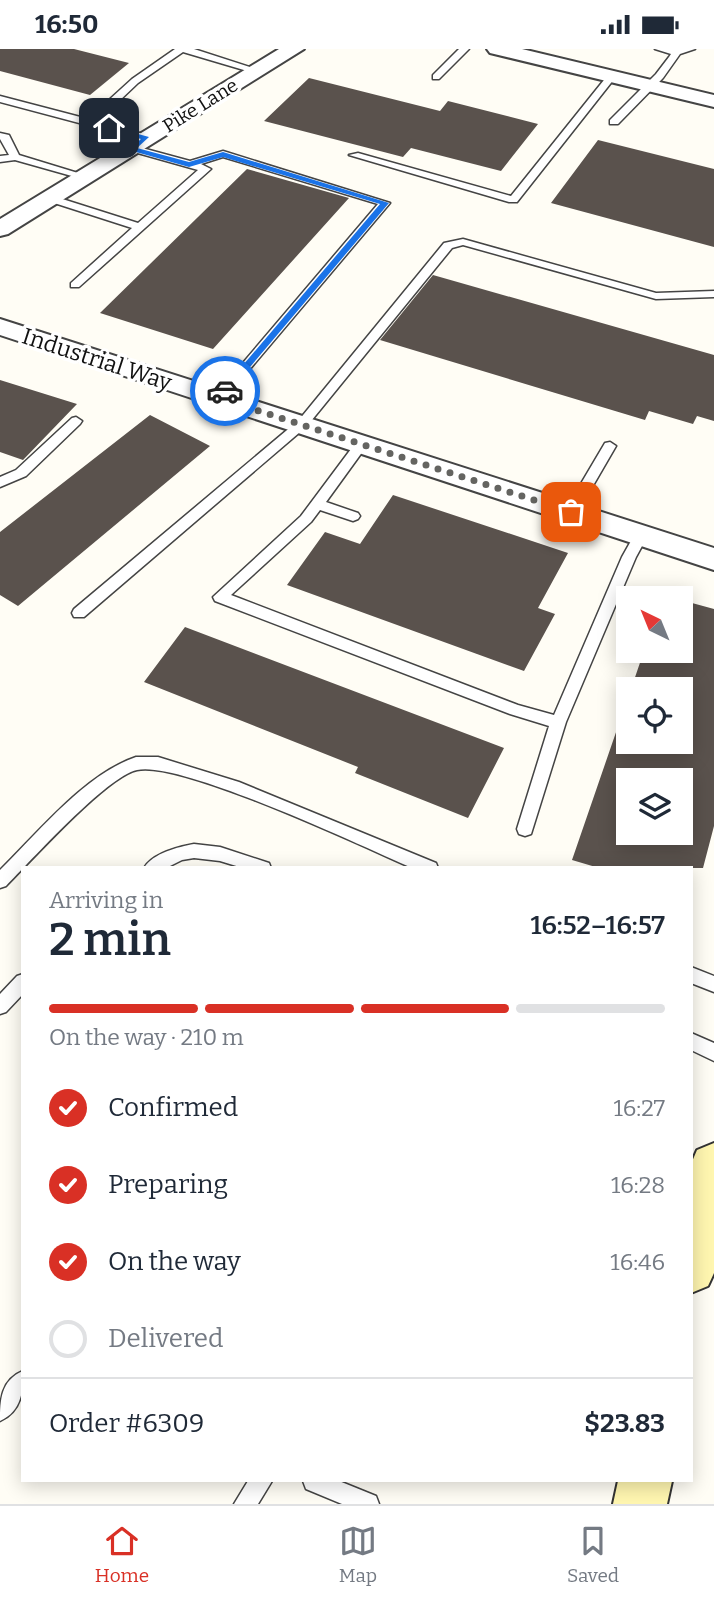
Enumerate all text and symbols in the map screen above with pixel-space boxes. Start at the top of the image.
text: 16:50 [35,9,98,40]
street label: Pike Lane [158,73,242,137]
pin [79,98,139,158]
icon: home [90,109,128,147]
street label: Industrial Way [19,322,176,397]
courier [190,356,260,426]
icon: car [206,372,244,410]
pin [541,482,601,542]
icon: bag [552,493,590,531]
north arrow [616,586,693,663]
map controls [616,586,693,845]
button: locate [616,677,693,754]
button: layers [616,768,693,845]
text: Arriving in [49,886,163,914]
text: 16:52–16:57 [530,910,665,941]
text: 2 min [49,912,171,967]
text: On the way · 210 m [49,1023,244,1051]
icon: check [49,1089,87,1127]
text: Confirmed [108,1092,238,1123]
text: 16:27 [613,1094,665,1122]
icon: check [49,1166,87,1204]
text: Preparing [108,1169,228,1200]
text: 16:28 [611,1171,665,1199]
icon: check [49,1243,87,1281]
text: On the way [108,1246,241,1277]
text: 16:46 [610,1248,665,1276]
text: Delivered [108,1323,223,1354]
text: Order #6309 [49,1408,204,1439]
text: $23.83 [584,1408,665,1439]
tab: Home [95,1522,149,1587]
tab: Map [339,1522,377,1587]
tab: Saved [567,1522,619,1587]

